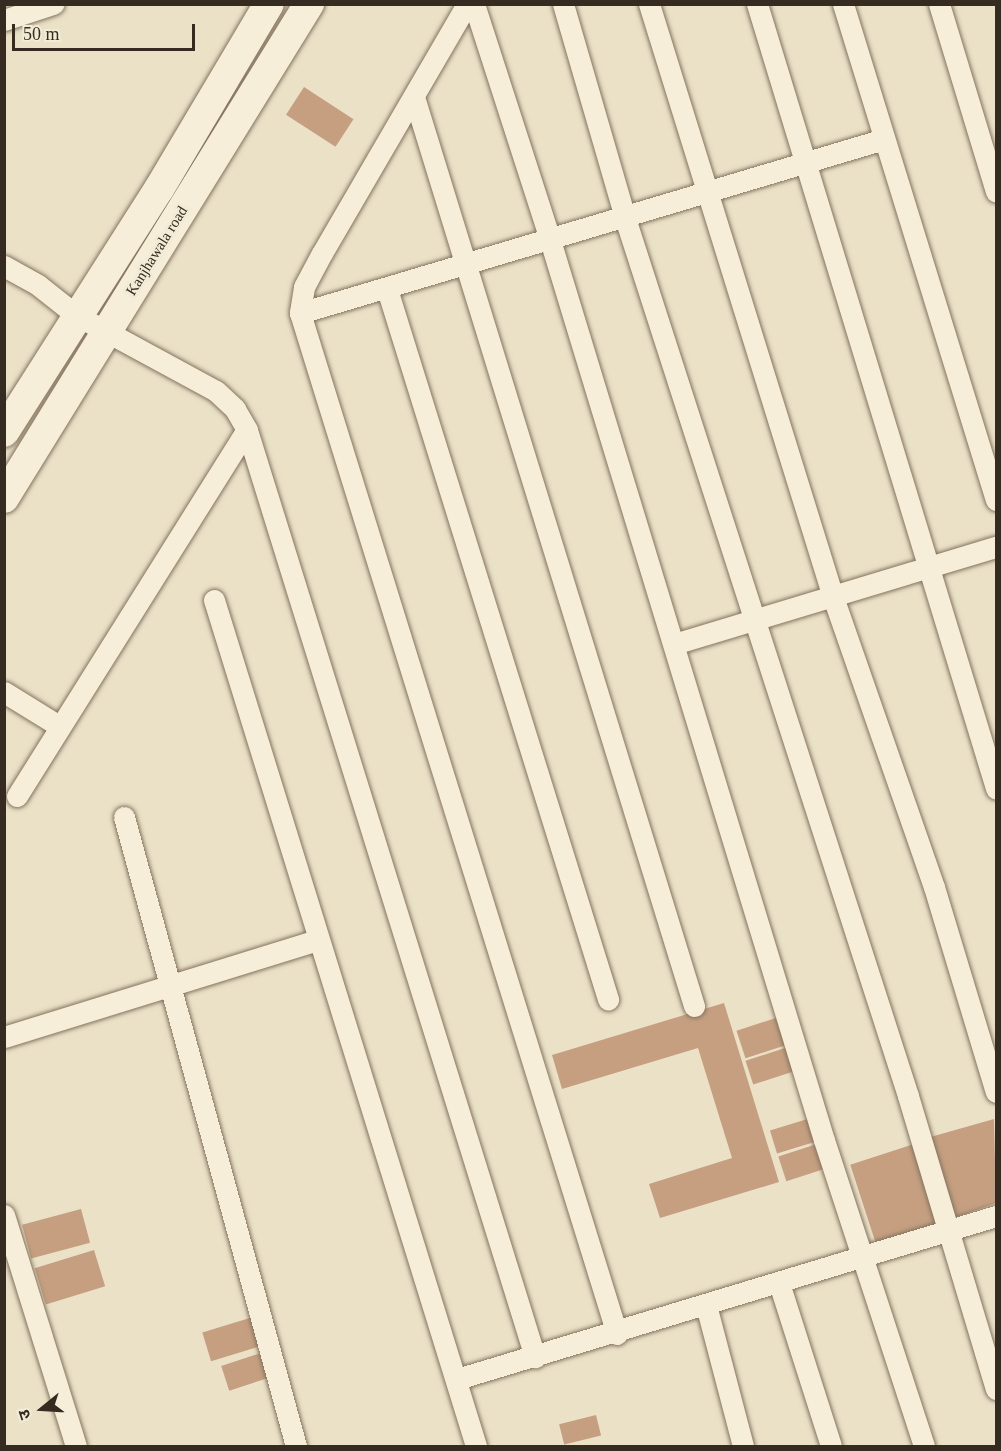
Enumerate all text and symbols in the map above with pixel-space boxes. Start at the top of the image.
scale bar [15,12,198,50]
text: 50 m [23,24,60,44]
street label: Kanjhawala road [122,203,192,299]
north arrow [12,1379,72,1439]
text: उ [15,1408,34,1422]

